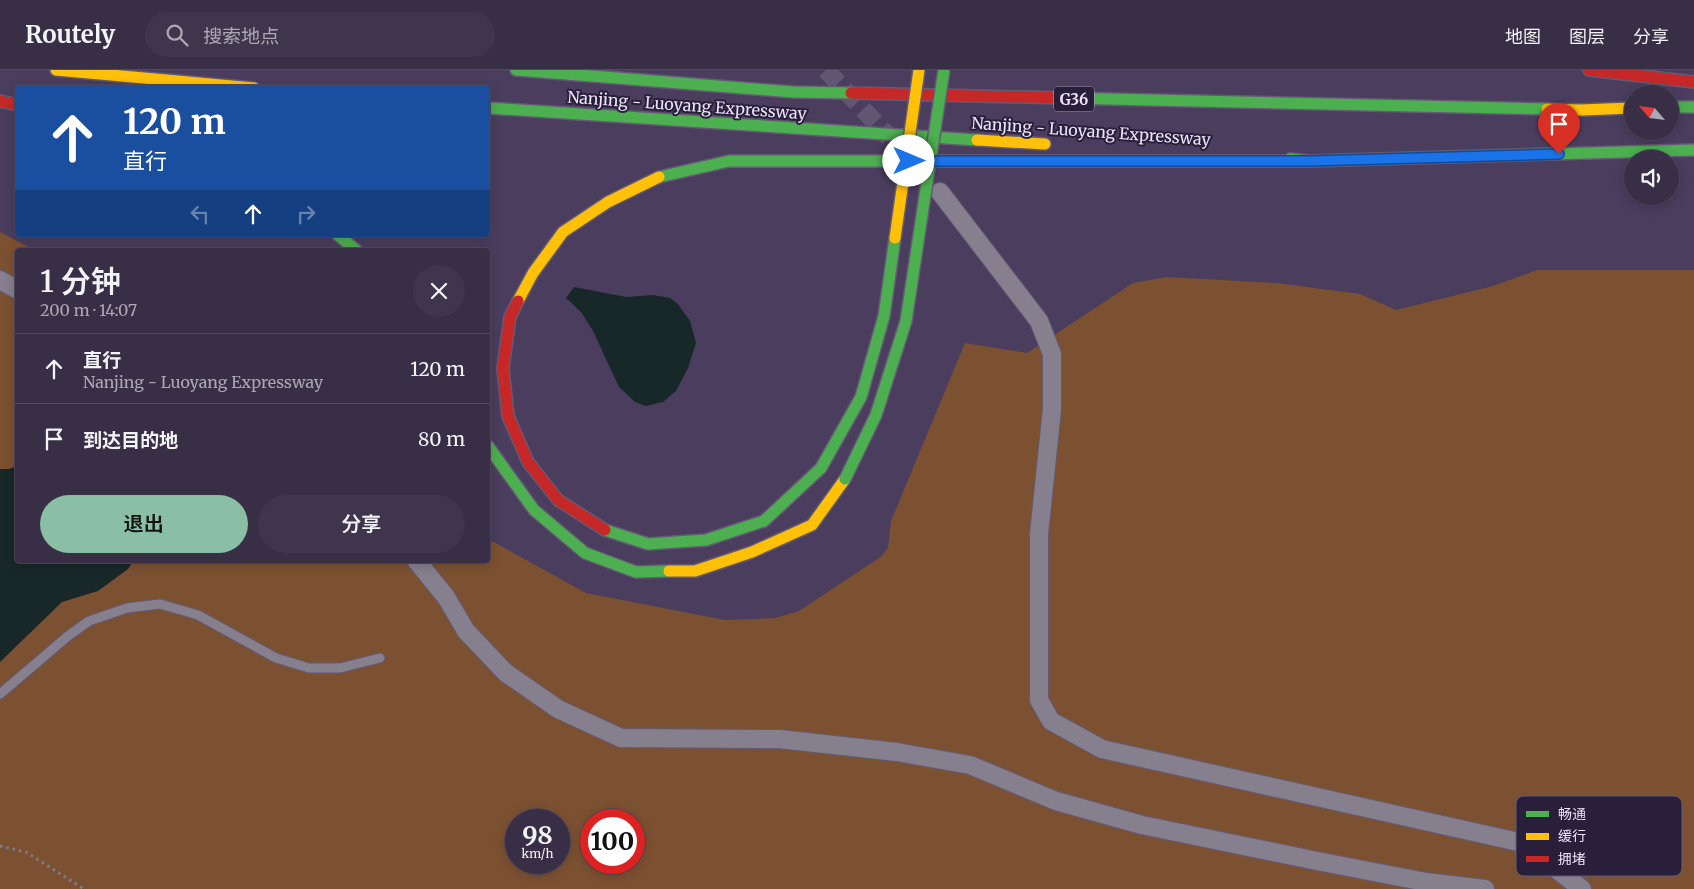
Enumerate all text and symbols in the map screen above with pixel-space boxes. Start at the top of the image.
search box [145,12,495,57]
text: Routely [25,19,115,50]
icon: search [163,21,191,49]
text: 搜索地点 [203,24,279,48]
text: 地图 [1505,25,1541,48]
text: 图层 [1569,25,1605,48]
text: 分享 [1633,25,1669,48]
north arrow [1624,85,1679,140]
map controls [1624,85,1679,205]
road number: G36 [1054,86,1094,112]
street label: Nanjing - Luoyang Expressway [567,87,808,123]
text: 120 m [123,100,226,144]
pin [1538,103,1580,154]
icon: ahead [40,105,105,170]
icon: arrive [1545,110,1573,138]
street label: Nanjing - Luoyang Expressway [971,113,1212,149]
position arrow [882,134,934,186]
text: 直行 [123,147,167,175]
button: sound [1624,150,1679,205]
icon: left [186,200,214,228]
icon: ahead [239,200,267,228]
icon: right [292,200,320,228]
text: 1 分钟 [40,262,121,300]
button: close [413,265,465,317]
text: 200 m · 14:07 [40,300,137,320]
text: 直行 [83,348,121,372]
icon: ahead [40,355,68,383]
text: 120 m [410,357,465,381]
text: Nanjing - Luoyang Expressway [83,372,323,392]
icon: arrive [40,425,68,453]
text: 80 m [418,427,465,451]
text: 到达目的地 [83,428,178,452]
button: 退出 [40,495,248,553]
button: 分享 [258,495,465,553]
legend [1516,796,1682,876]
text: 畅通 [1558,805,1586,823]
speed limit sign: 100 [580,809,645,874]
text: 98 [522,819,553,851]
text: 缓行 [1558,827,1586,845]
text: km/h [522,846,553,861]
text: 拥堵 [1558,850,1586,868]

